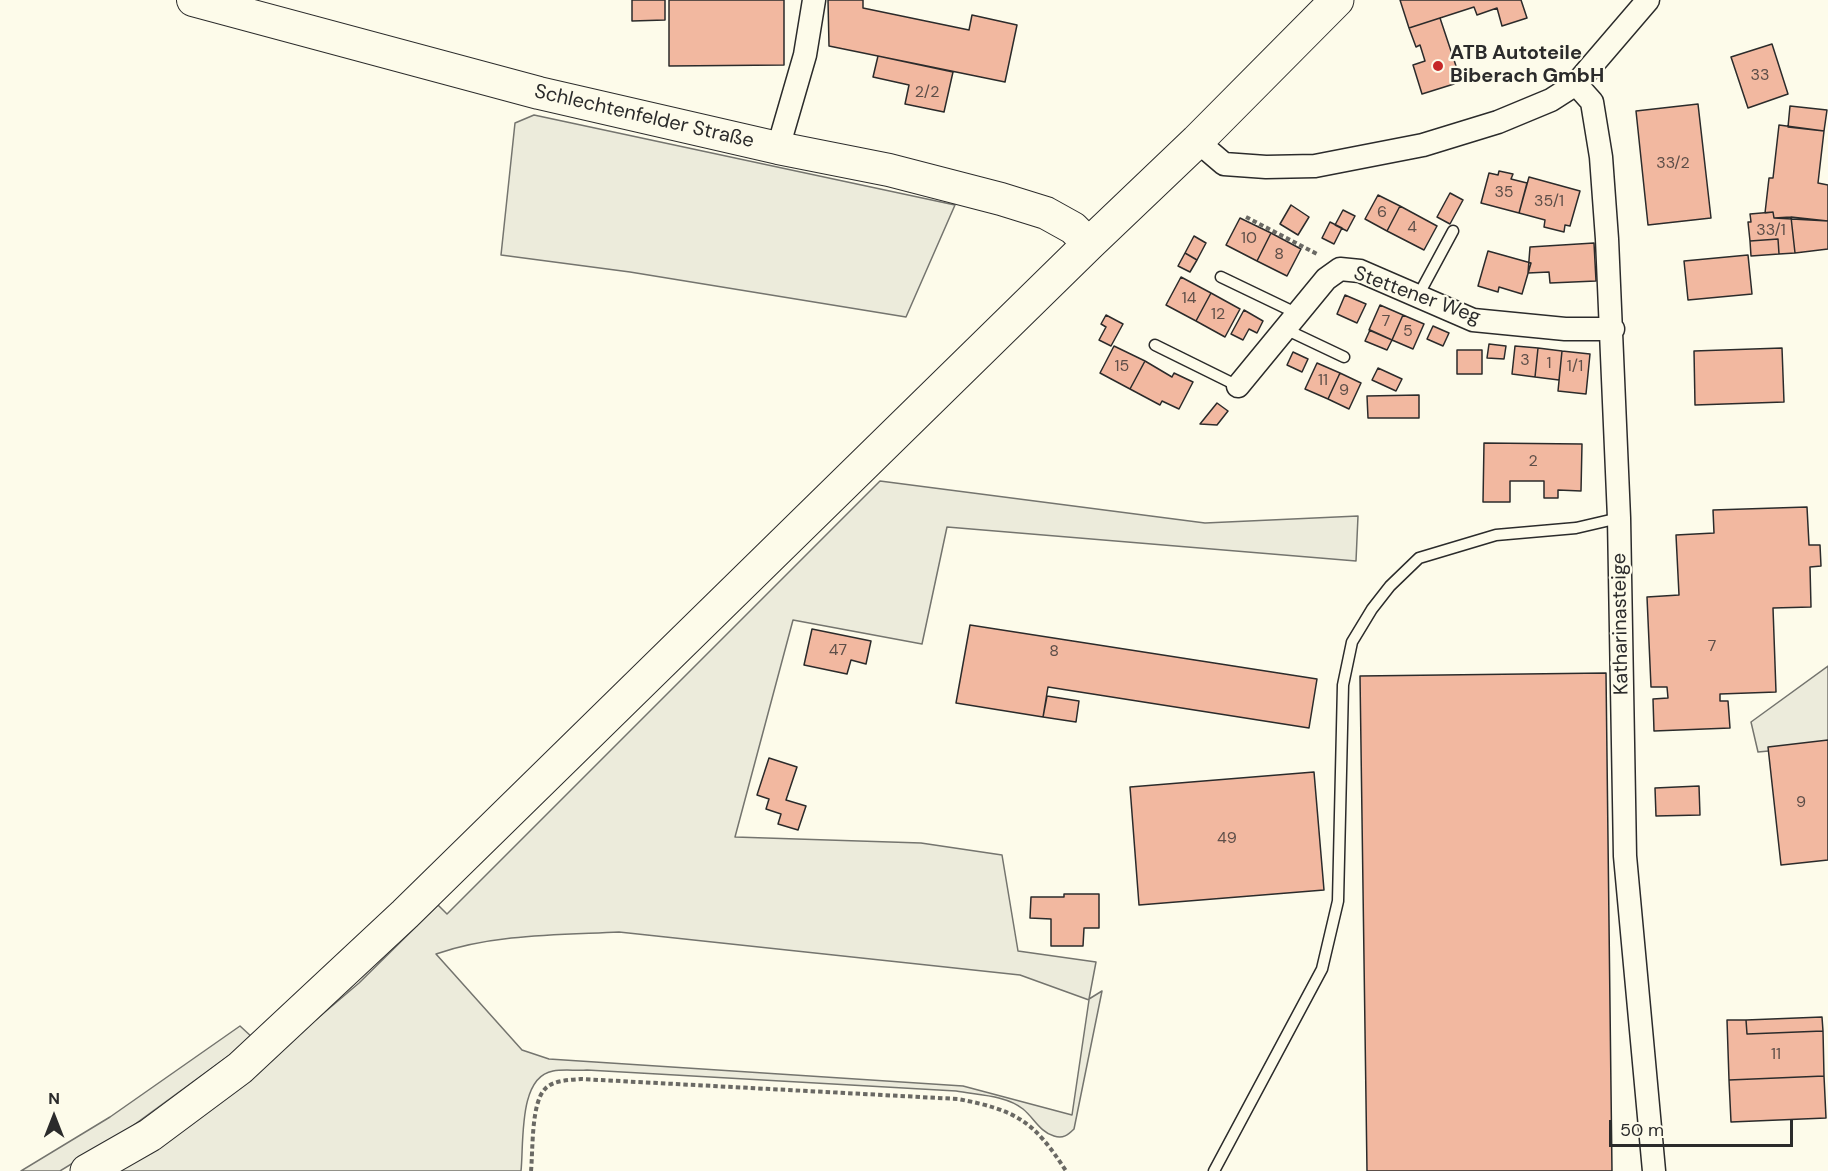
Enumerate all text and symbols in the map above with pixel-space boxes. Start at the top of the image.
place label: ATB Autoteile Biberach GmbH [1450,42,1604,89]
marker: ATB Autoteile Biberach GmbH [1431,59,1445,73]
house number: 33 [1751,66,1769,86]
street label: Schlechtenfelder Straße [532,80,756,154]
house number: 2/2 [915,83,939,103]
house number: 33/2 [1656,154,1690,174]
house number: 35 [1494,183,1514,203]
house number: 35/1 [1534,192,1564,212]
house number: 6 [1377,203,1387,223]
house number: 4 [1407,218,1417,238]
house number: 33/1 [1756,221,1786,241]
house number: 10 [1241,229,1257,249]
house number: 8 [1274,245,1284,265]
street label: Stettener Weg [1350,262,1484,330]
house number: 14 [1182,289,1196,309]
house number: 12 [1211,305,1225,325]
house number: 7 [1382,312,1390,332]
house number: 5 [1403,322,1413,342]
house number: 3 [1520,351,1530,371]
house number: 1 [1547,354,1551,374]
house number: 15 [1115,357,1129,377]
house number: 1/1 [1567,357,1583,377]
house number: 11 [1318,371,1328,391]
house number: 9 [1339,381,1349,401]
house number: 2 [1528,452,1538,472]
street label: Katharinasteige [1608,553,1634,695]
house number: 7 [1708,637,1716,657]
house number: 47 [829,641,847,661]
house number: 8 [1049,642,1059,662]
house number: 9 [1796,793,1806,813]
house number: 49 [1217,829,1237,849]
house number: 11 [1771,1045,1781,1065]
north arrow [24,1087,84,1147]
text: N [48,1088,60,1109]
scale bar [1612,1108,1796,1146]
text: 50 m [1620,1118,1664,1142]

